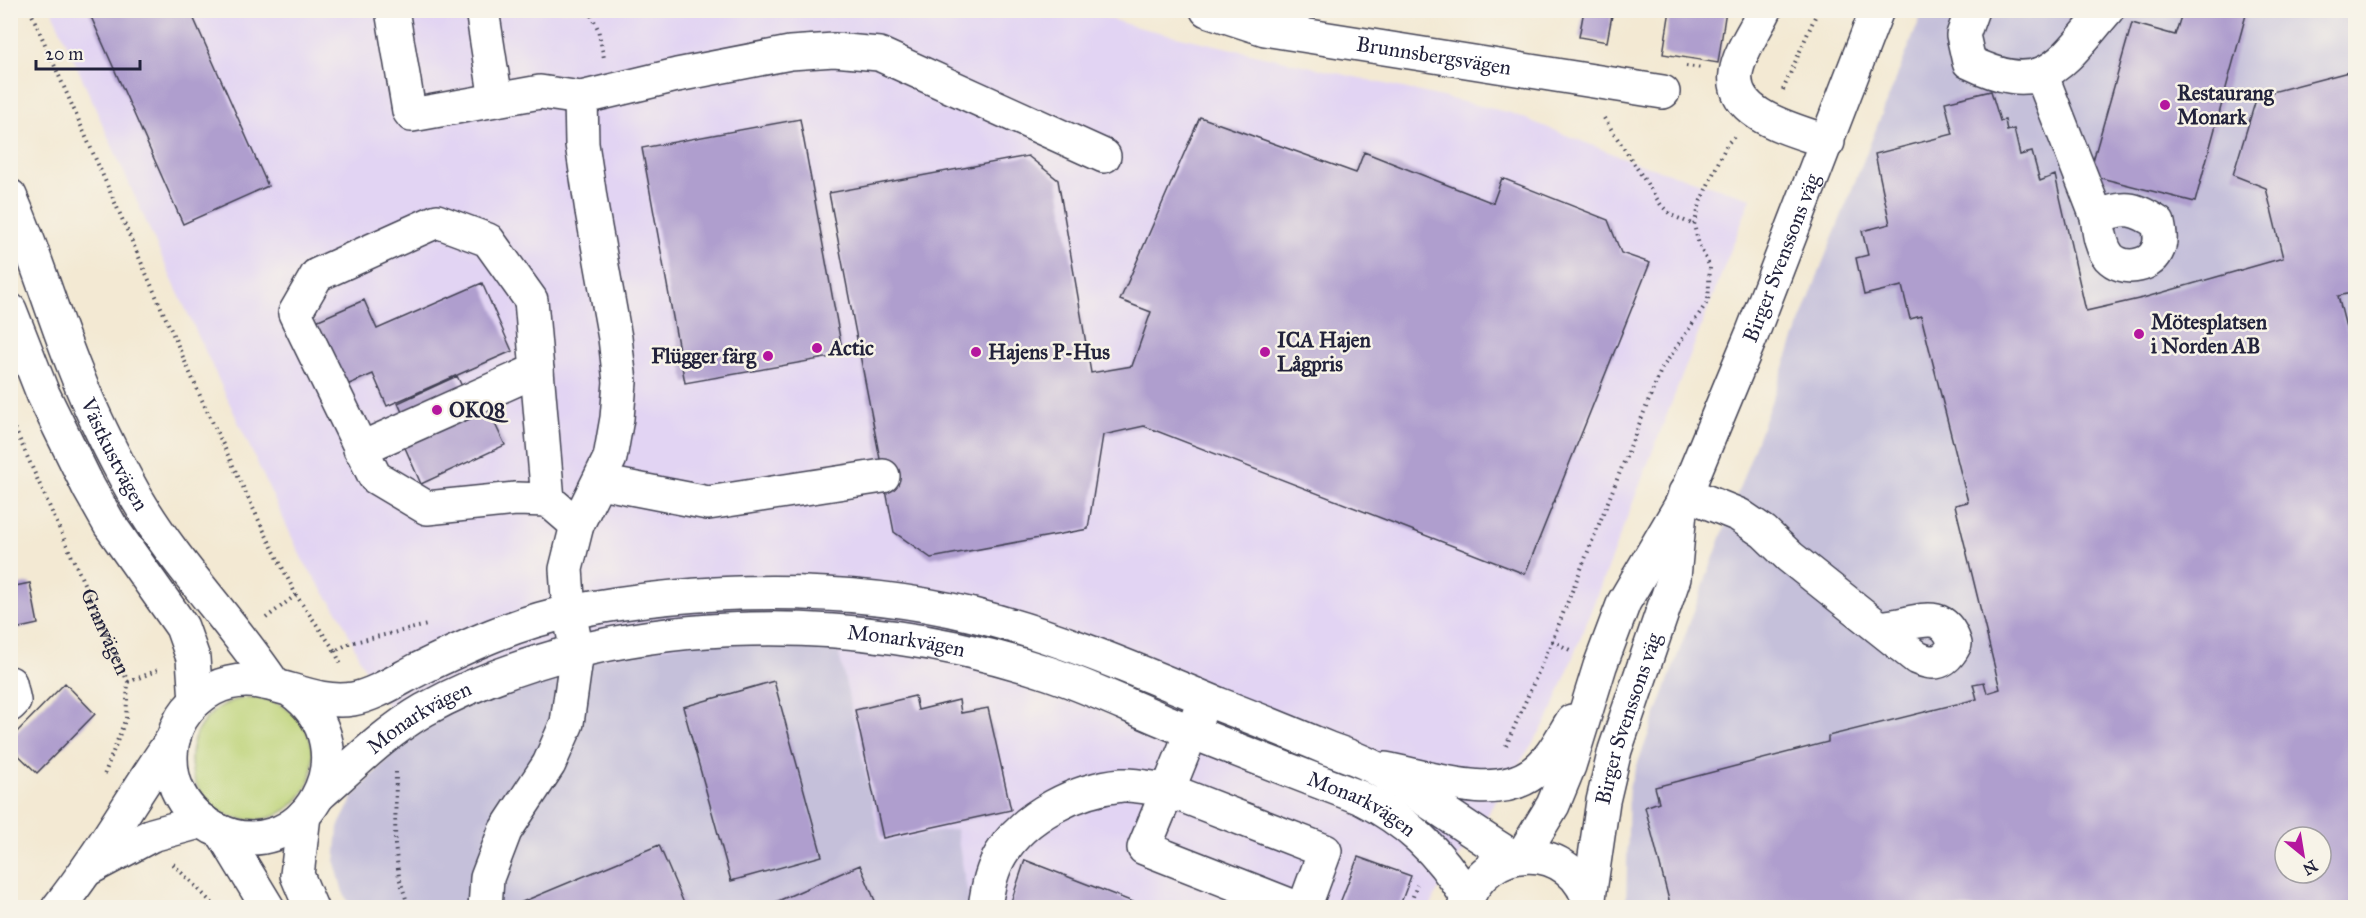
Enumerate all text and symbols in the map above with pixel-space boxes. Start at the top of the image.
street label: Brunnsbergsvägen [1355,31,1513,81]
scale bar [36,33,140,71]
text: 20 m [45,43,83,65]
place label: Restaurang Monark [2177,80,2275,130]
marker: Restaurang Monark [2158,98,2172,112]
street label: Birger Svenssons väg [1737,170,1826,346]
place label: Mötesplatsen i Norden AB [2151,309,2268,359]
place label: ICA Hajen Lågpris [1277,327,1372,377]
marker: Mötesplatsen i Norden AB [2132,327,2146,341]
place label: Actic [827,335,874,361]
place label: Hajens P-Hus [988,339,1110,365]
marker: Actic [810,341,824,355]
place label: Flügger färg [651,343,757,369]
marker: Hajens P-Hus [969,345,983,359]
marker: ICA Hajen Lågpris [1258,345,1272,359]
marker: Flügger färg [761,349,775,363]
street label: Västkustvägen [75,393,154,516]
place label: OKQ8 [449,397,509,423]
marker: OKQ8 [430,403,444,417]
street label: Granvägen [75,584,136,679]
street label: Monarkvägen [846,619,968,663]
street label: Birger Svenssons väg [1590,629,1667,807]
street label: Monarkvägen [361,675,475,760]
street label: Monarkvägen [1304,766,1421,842]
north arrow [2273,825,2333,885]
text: N [2299,856,2321,879]

